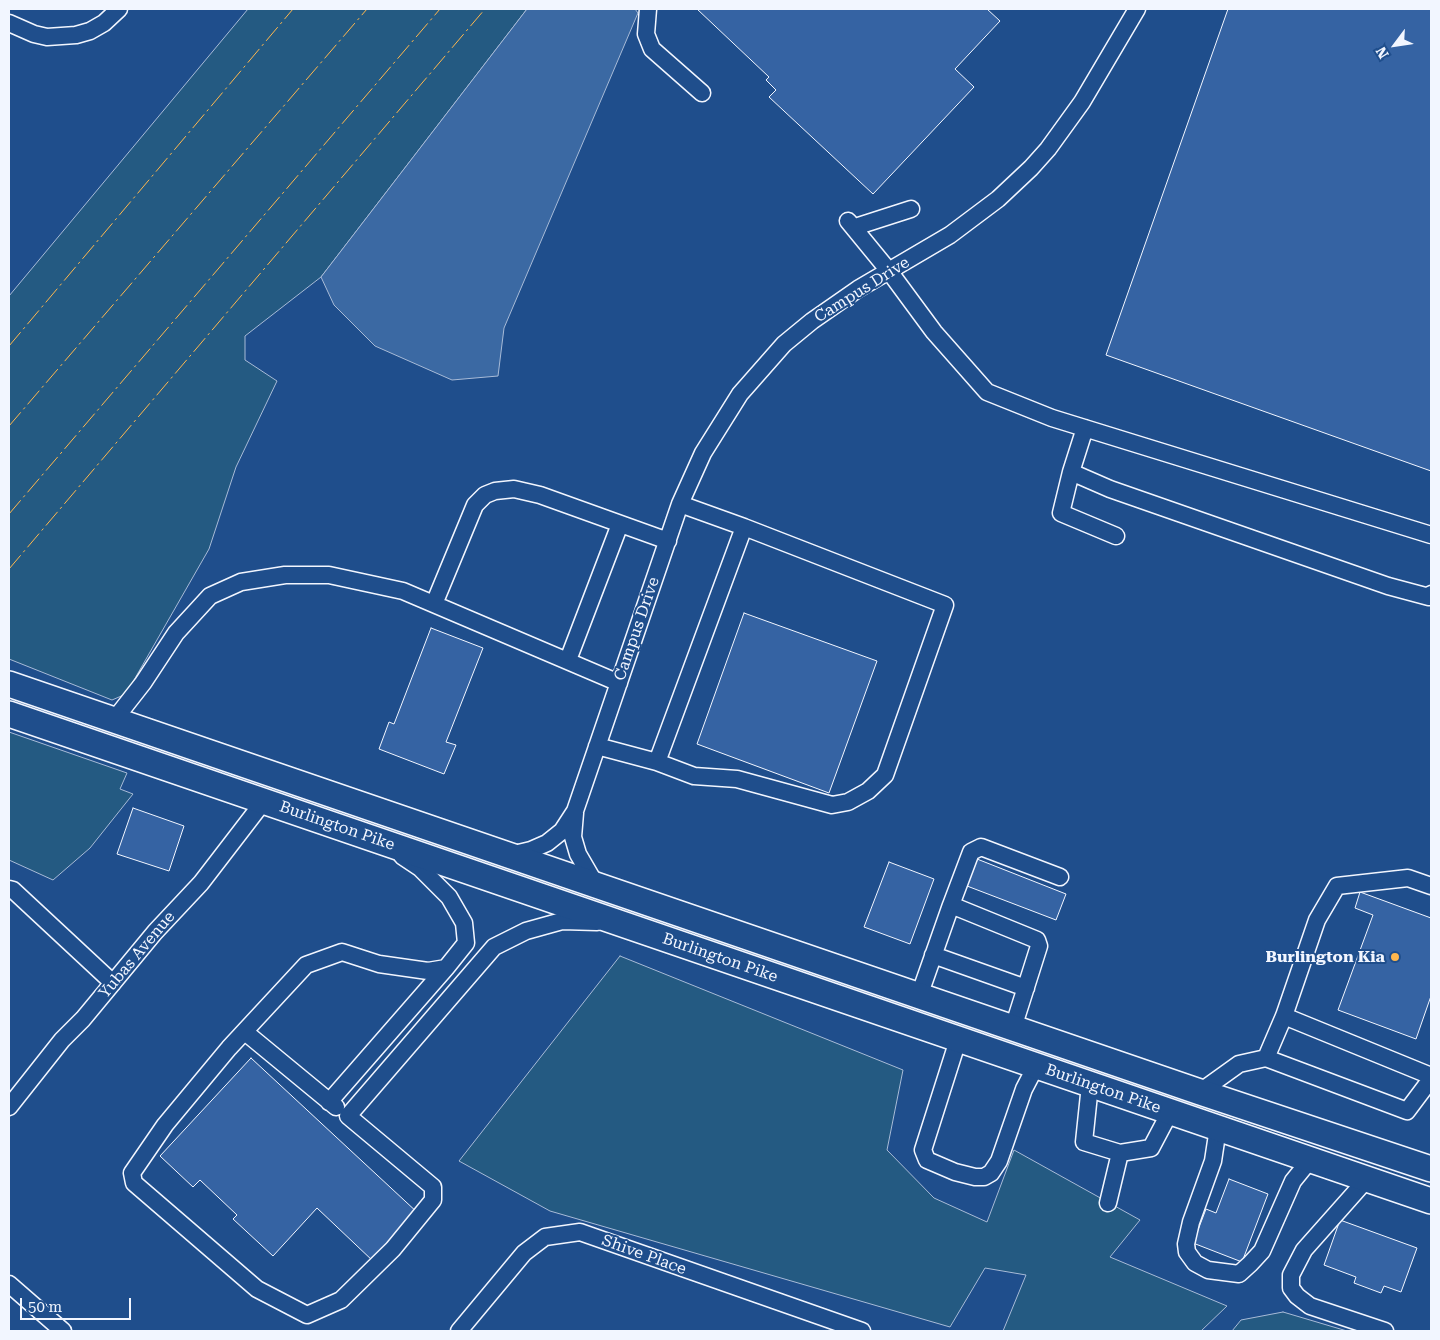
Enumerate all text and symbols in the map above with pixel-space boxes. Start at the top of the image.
north arrow [1370,20,1420,70]
text: N [1373,44,1392,61]
street label: Campus Drive [811,253,913,327]
street label: Campus Drive [610,575,664,683]
street label: Burlington Pike [277,797,397,855]
street label: Yubas Avenue [95,907,179,1003]
street label: Burlington Pike [660,929,780,987]
place label: Burlington Kia [1266,947,1385,967]
marker: Burlington Kia [1389,951,1401,963]
street label: Burlington Pike [1043,1060,1163,1118]
street label: Shive Place [599,1231,689,1279]
scale bar [22,1288,134,1320]
text: 50 m [28,1298,62,1316]

